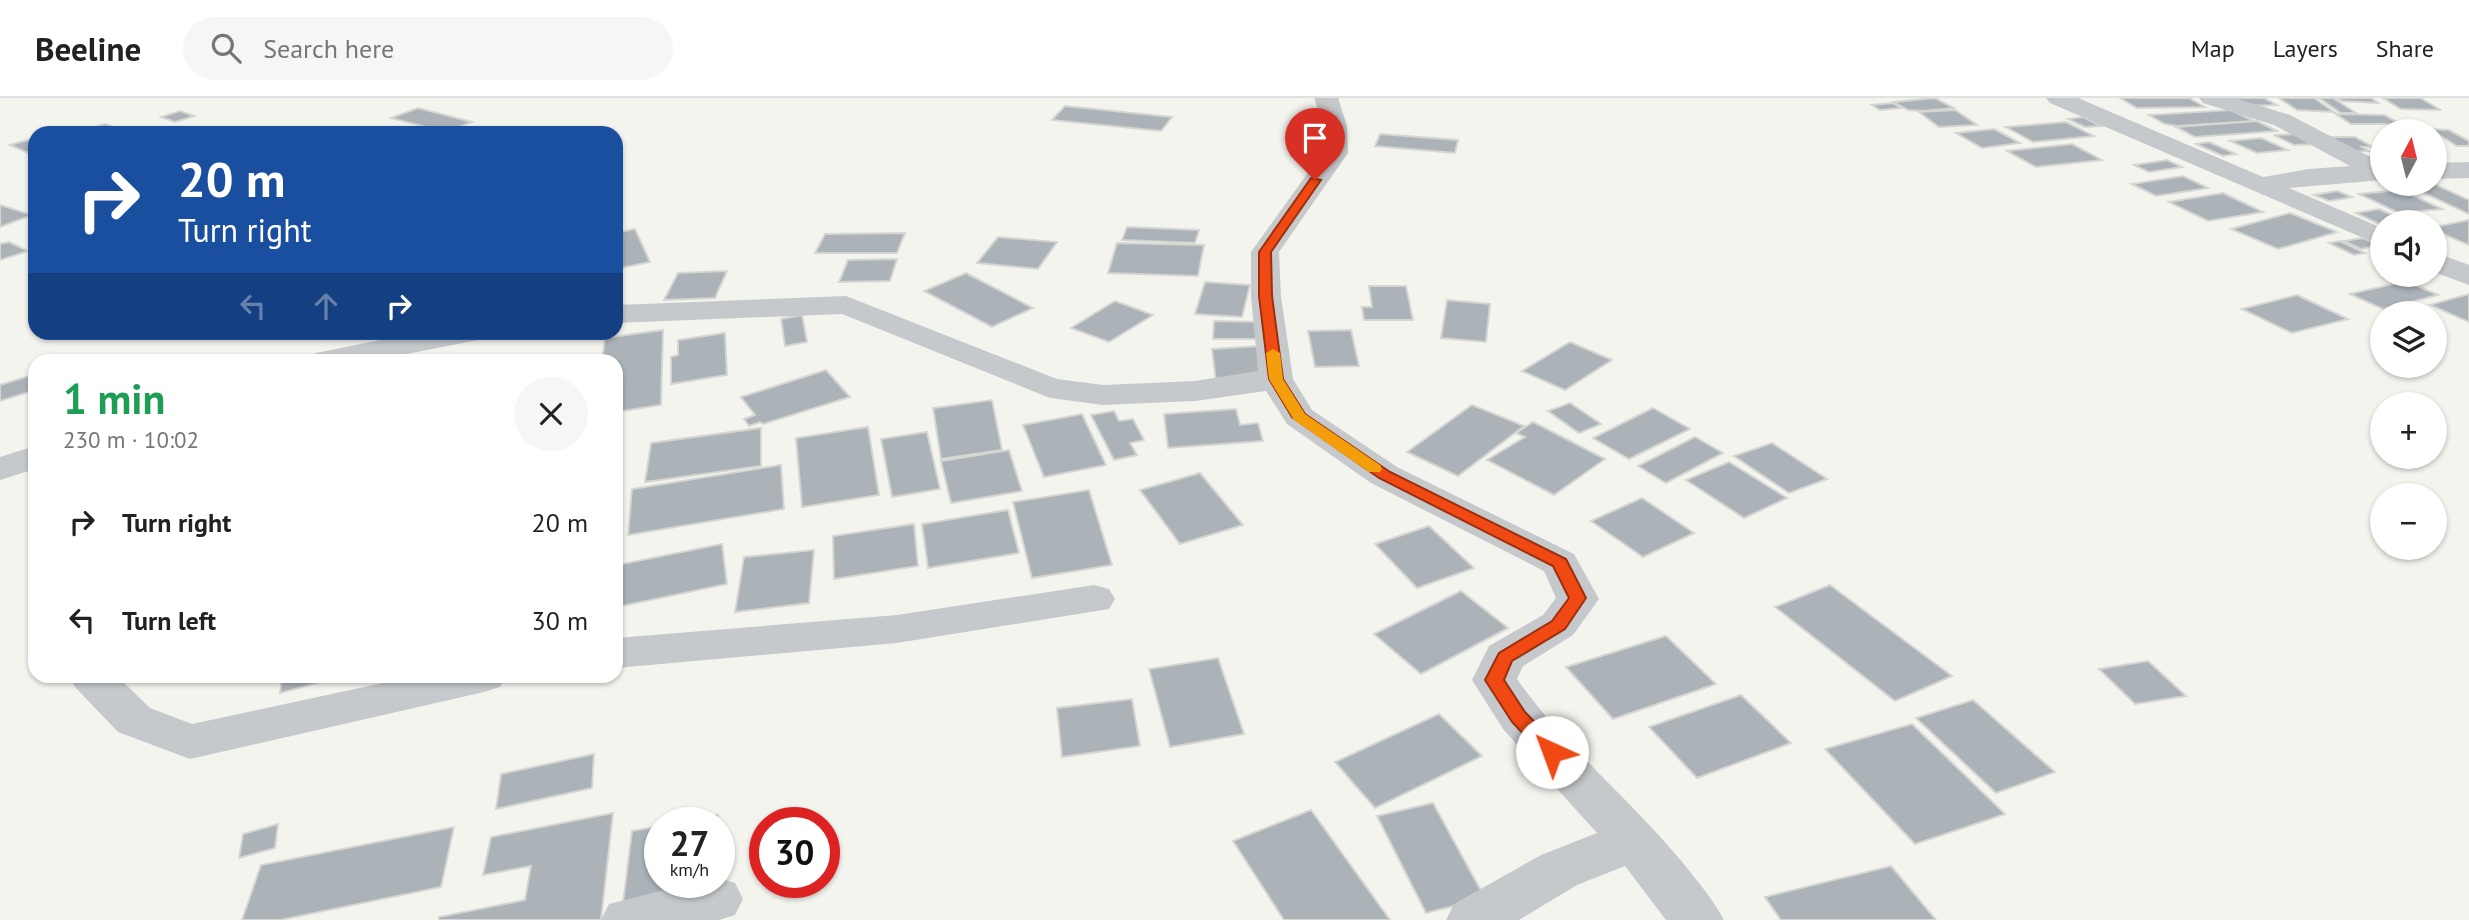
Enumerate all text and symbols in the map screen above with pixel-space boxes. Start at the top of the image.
search box [183,17,673,80]
text: Beeline [35,27,141,70]
icon: search [207,29,245,67]
text: Search here [263,32,394,65]
text: Map [2191,33,2235,64]
text: Layers [2273,33,2338,64]
text: Share [2376,33,2434,64]
pin [1285,108,1345,180]
icon: arrive [1296,119,1334,157]
north arrow [2370,119,2446,196]
map controls [2370,119,2447,560]
text: 20 m [178,147,285,211]
icon: right [63,154,154,245]
text: Turn right [178,209,312,251]
button: sound [2370,210,2447,287]
icon: left [234,287,272,325]
icon: ahead [307,287,345,325]
icon: right [380,287,418,325]
button: layers [2370,301,2447,378]
text: 1 min [63,371,165,426]
button: close [514,377,588,451]
button: + [2370,392,2447,469]
text: 230 m · 10:02 [63,425,199,454]
button: − [2370,483,2447,560]
icon: right [63,503,101,541]
text: Turn right [122,506,231,539]
text: 20 m [532,506,588,539]
icon: left [63,601,101,639]
text: Turn left [122,604,216,637]
text: 30 m [532,604,588,637]
position arrow [1515,715,1589,789]
speed limit sign: 30 [749,807,840,898]
text: 27 [670,820,709,866]
text: km/h [670,858,709,881]

